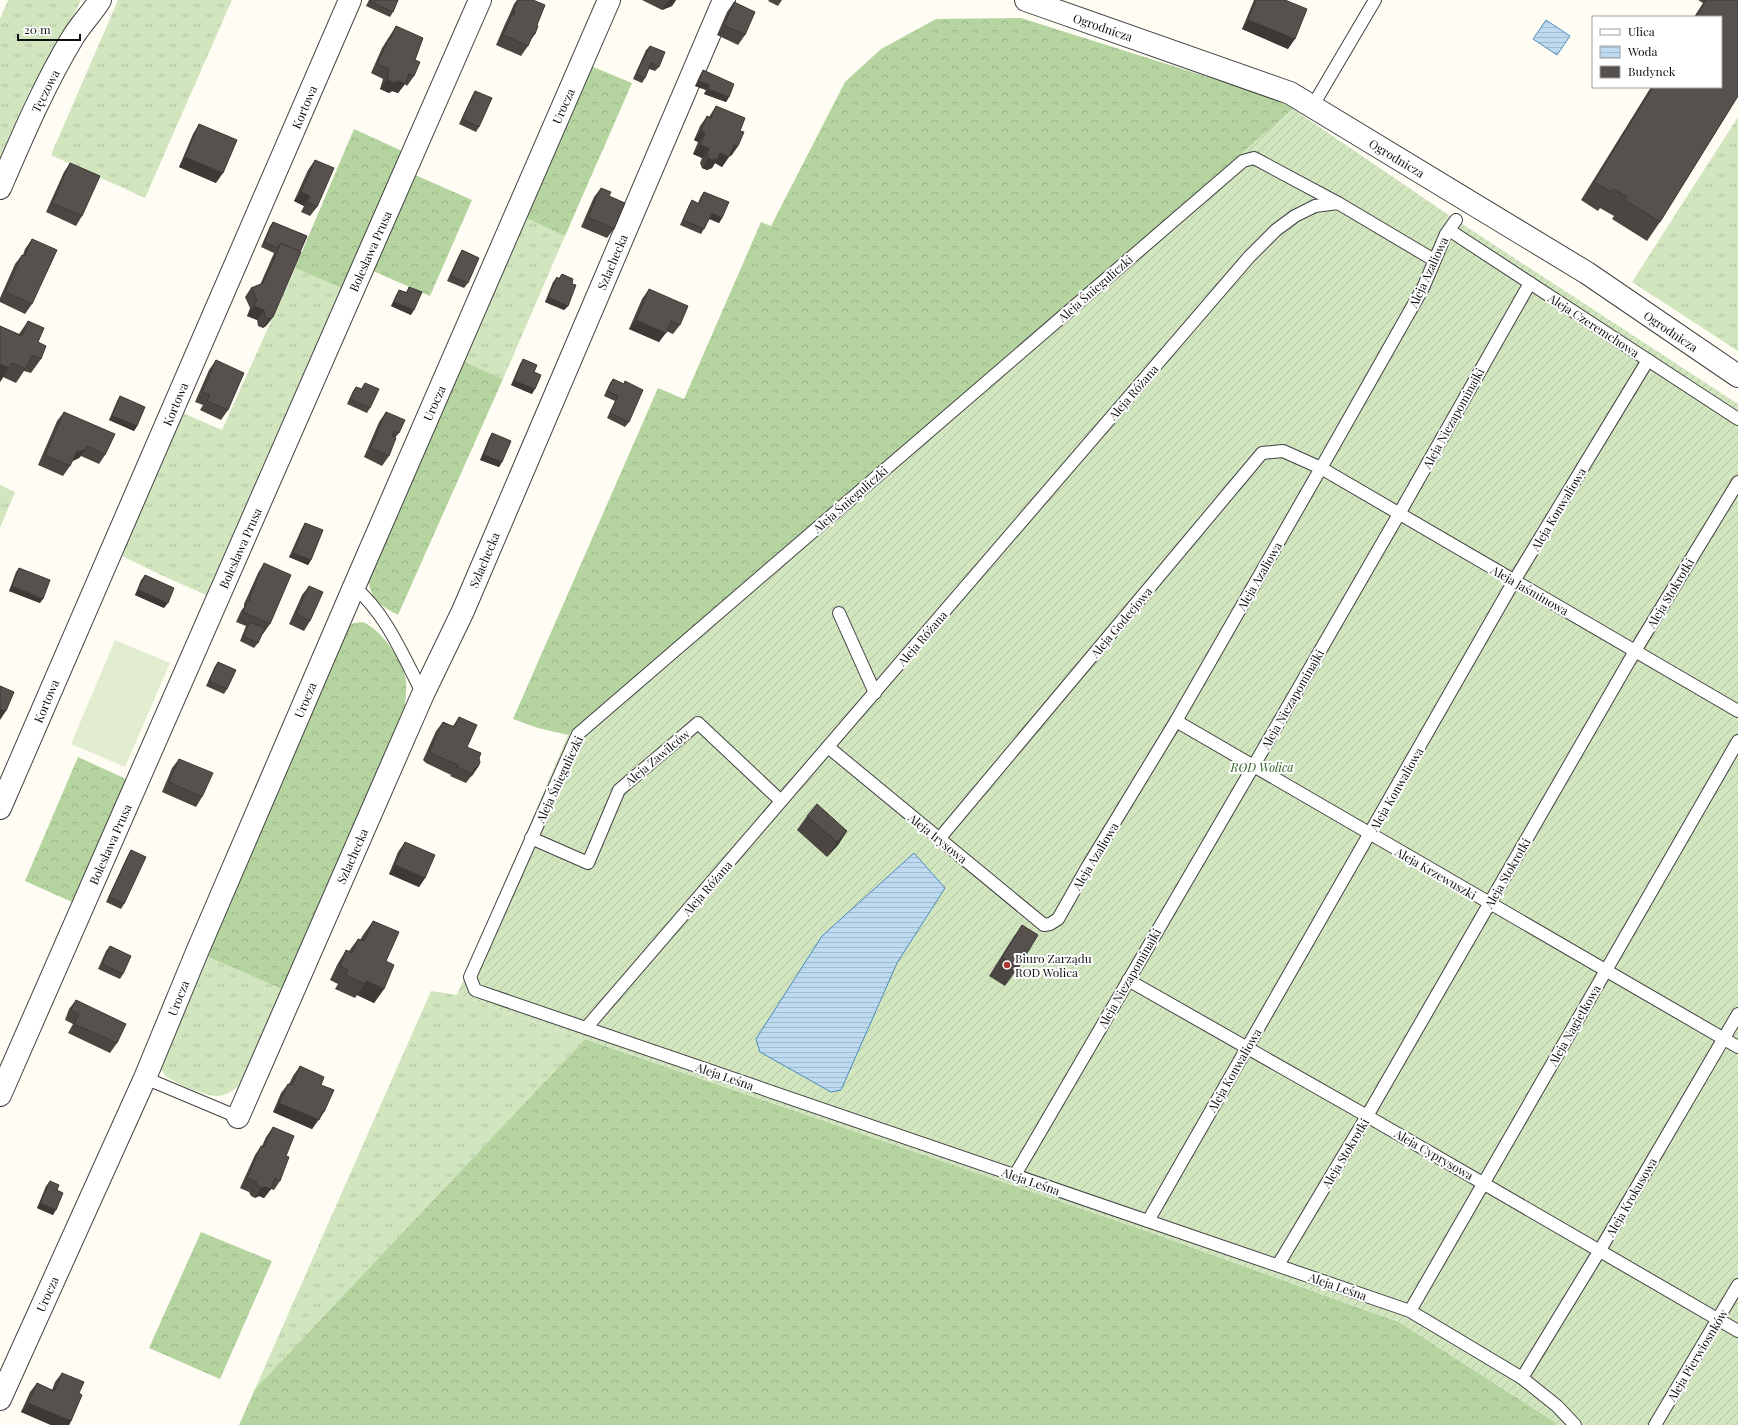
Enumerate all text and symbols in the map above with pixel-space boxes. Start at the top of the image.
street label: Ogrodnicza [1071,9,1135,45]
scale bar [18,16,80,42]
legend [1592,16,1722,88]
text: 20 m [24,21,51,37]
text: Ulica [1628,23,1655,39]
text: Woda [1627,43,1658,59]
text: Budynek [1628,63,1676,79]
street label: Tęczowa [27,67,63,115]
street label: Kortowa [288,83,320,131]
street label: Urocza [548,86,578,126]
street label: Ogrodnicza [1366,135,1428,181]
street label: Bolesława Prusa [345,208,395,294]
street label: Szlachecka [593,232,631,292]
street label: Aleja Azaliowa [1404,234,1451,311]
street label: Aleja Śnieguliczki [1053,251,1136,326]
street label: Aleja Czeremchowa [1545,289,1643,360]
street label: Ogrodnicza [1641,307,1701,355]
street label: Aleja Różana [1104,361,1161,424]
street label: Aleja Niezapominajki [1418,364,1488,472]
street label: Kortowa [159,380,191,428]
street label: Urocza [419,383,449,423]
street label: Aleja Śnieguliczki [808,462,891,537]
street label: Aleja Konwaliowa [1526,464,1589,554]
street label: Bolesława Prusa [215,505,265,591]
street label: Szlachecka [465,530,503,590]
street label: Aleja Azaliowa [1232,539,1285,614]
street label: Aleja Stokrotki [1642,555,1697,632]
street label: Aleja Jaśminowa [1487,561,1572,619]
street label: Aleja Godecjowa [1086,583,1155,662]
street label: Aleja Różana [893,607,950,670]
street label: Aleja Niezapominajki [1256,646,1327,753]
street label: Kortowa [30,677,62,725]
street label: Urocza [290,680,320,720]
street label: Aleja Zawilców [621,725,693,789]
street label: Aleja Śnieguliczki [531,733,586,826]
street label: Aleja Konwaliowa [1365,744,1426,835]
park label: ROD Wolica [1230,759,1293,775]
street label: Bolesława Prusa [85,801,135,887]
street label: Aleja Irysowa [904,809,971,867]
street label: Aleja Azaliowa [1068,819,1122,894]
street label: Szlachecka [333,826,371,886]
street label: Aleja Stokrotki [1480,834,1534,912]
street label: Aleja Krzewuszki [1392,843,1480,903]
street label: Aleja Różana [678,857,735,920]
street label: Aleja Niezapominajki [1093,925,1164,1032]
place label: Biuro Zarządu ROD Wolica [1015,950,1092,980]
marker: Biuro Zarządu ROD Wolica [1002,960,1012,970]
street label: Urocza [164,978,192,1018]
street label: Aleja Nagietkowa [1544,981,1604,1069]
street label: Aleja Konwaliowa [1203,1025,1264,1116]
street label: Aleja Leśna [693,1058,756,1093]
street label: Aleja Stokrotki [1317,1115,1372,1192]
street label: Aleja Cyprysowa [1391,1124,1476,1183]
street label: Aleja Krokusowa [1601,1154,1660,1240]
street label: Aleja Leśna [999,1163,1062,1198]
street label: Aleja Leśna [1306,1268,1369,1303]
street label: Urocza [32,1274,62,1314]
street label: Aleja Pierwiosnków [1663,1305,1731,1405]

